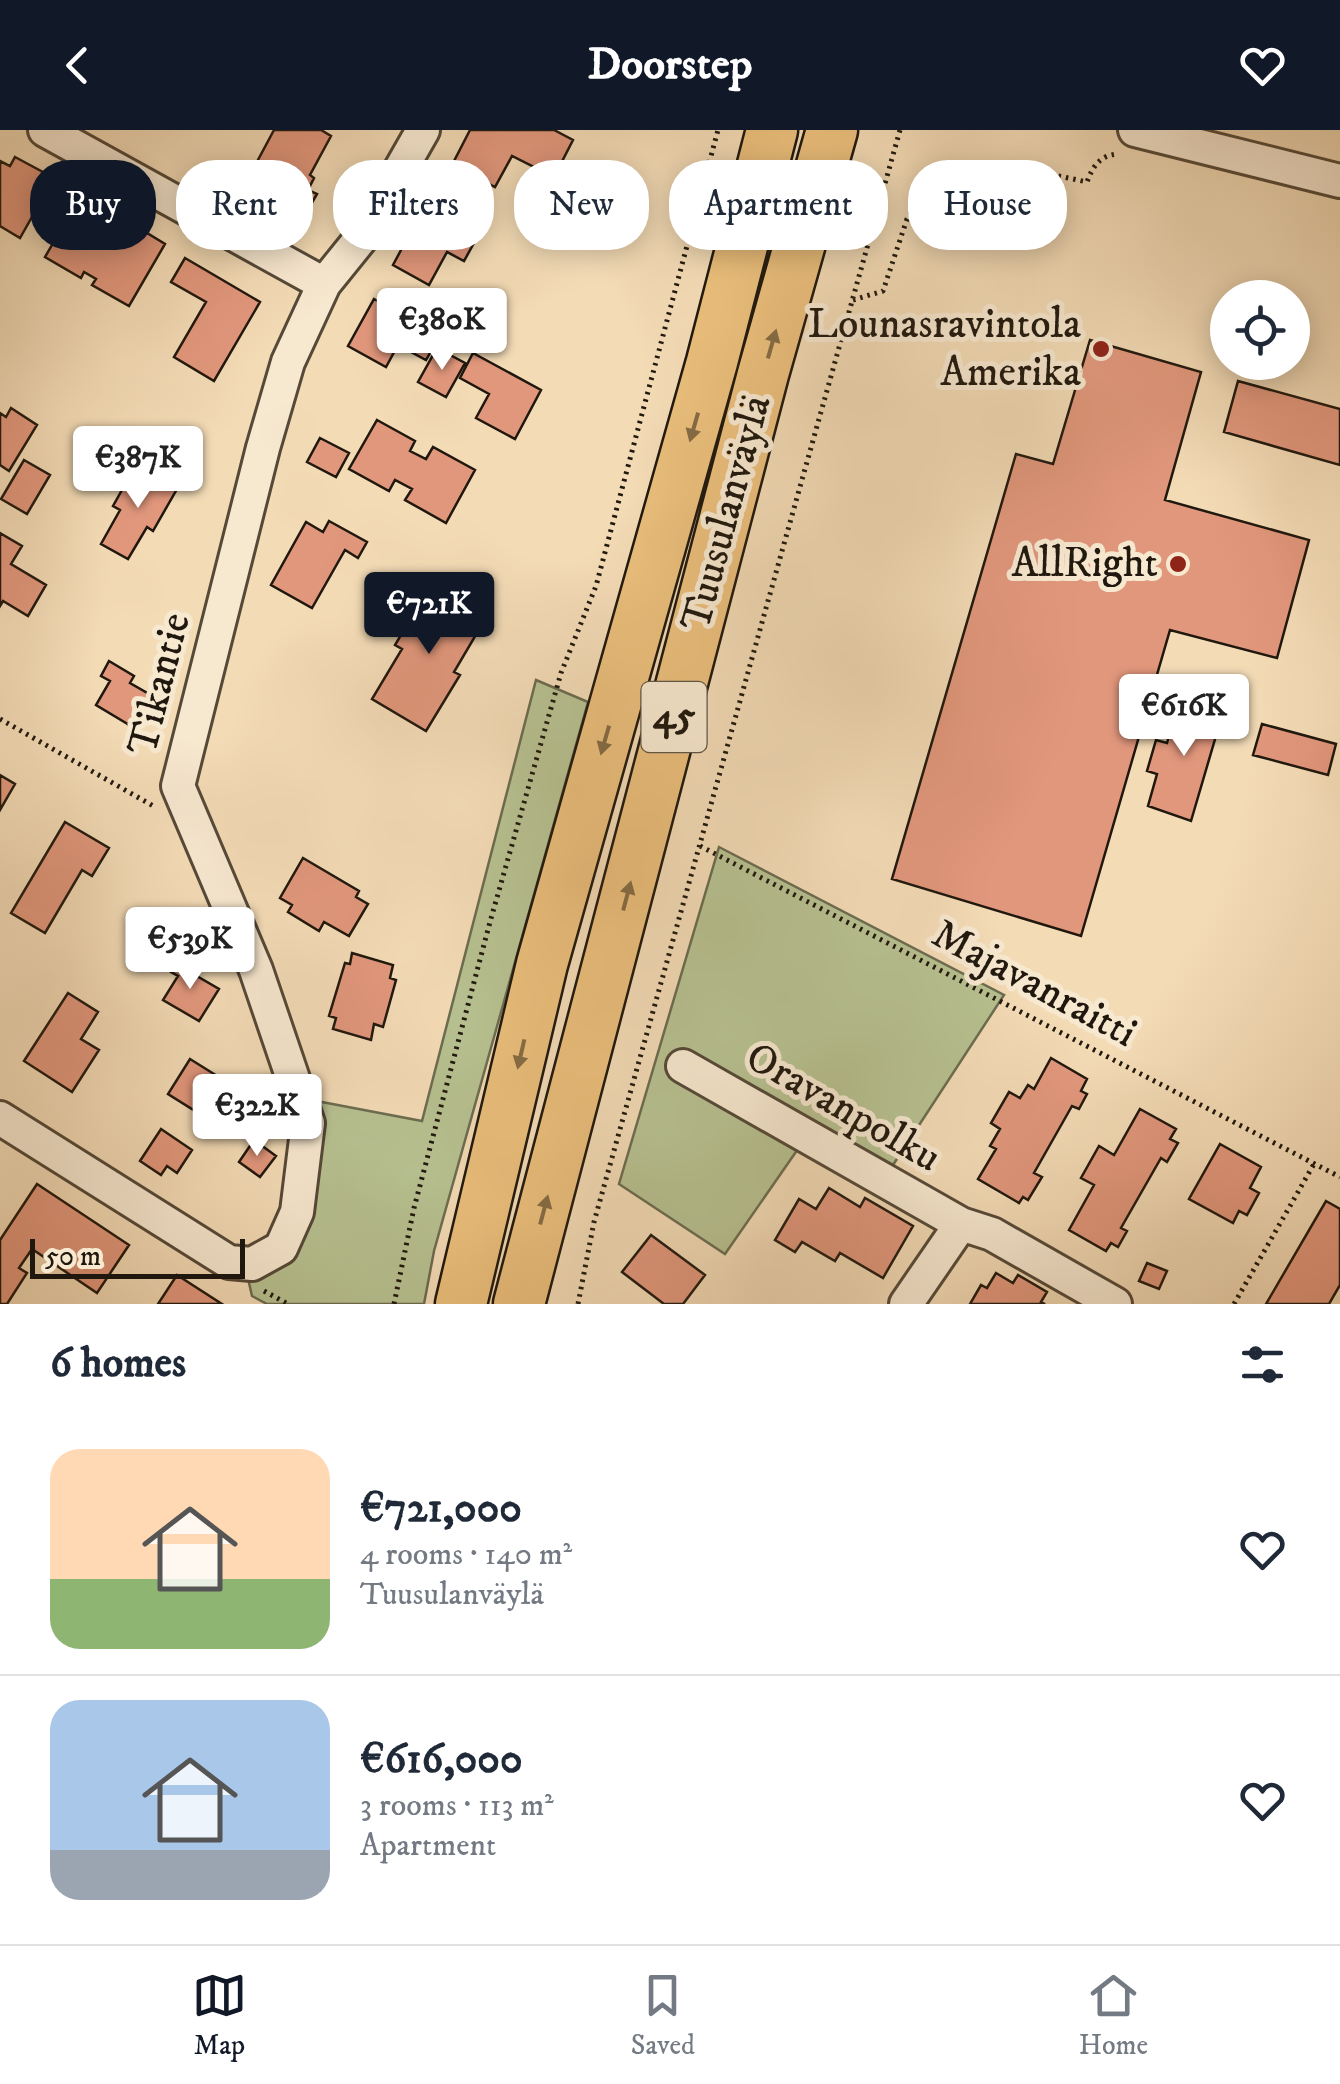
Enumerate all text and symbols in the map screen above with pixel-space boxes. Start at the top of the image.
text: Doorstep [588,37,752,93]
icon: back [50,38,105,93]
icon: heart [1235,38,1290,93]
chip: Buy [30,160,156,250]
chip: Rent [176,160,313,250]
chip: Filters [333,160,494,250]
chip: New [514,160,649,250]
chip: Apartment [669,160,888,250]
chip: House [908,160,1067,250]
map controls [1210,280,1310,380]
button: locate [1210,280,1310,380]
pin: €380K [372,288,512,373]
place label: Lounasravintola Amerika [808,299,1081,399]
text: €380K [399,300,485,340]
one-way arrow [765,329,780,359]
marker: Lounasravintola Amerika [1090,338,1112,360]
street label: Tuusulanväylä [671,389,783,636]
one-way arrow [685,412,701,443]
pin: €387K [68,426,208,511]
text: €387K [95,438,181,478]
place label: AllRight [1012,538,1158,590]
marker: AllRight [1167,553,1189,575]
pin: €721K [359,572,499,657]
text: €721K [386,584,472,624]
street label: Tikantie [117,608,203,760]
pin: €616K [1114,674,1254,759]
road number: 45 [642,682,706,752]
text: €616K [1141,686,1227,726]
one-way arrow [597,725,613,756]
one-way arrow [620,880,635,911]
pin: €539K [120,907,260,992]
street label: Majavanraitti [923,908,1145,1060]
text: €539K [147,919,233,959]
street label: Oravanpolku [736,1031,950,1185]
one-way arrow [513,1039,528,1070]
pin: €322K [187,1074,327,1159]
text: €322K [215,1086,299,1126]
one-way arrow [536,1194,552,1225]
scale bar [30,1234,245,1278]
text: 50 m [45,1239,101,1274]
icon: filters [1235,1337,1290,1392]
text: 6 homes [50,1338,186,1390]
text: €721,000 [360,1483,522,1535]
icon: home [130,1489,250,1609]
icon: heart [1235,1522,1290,1577]
text: 4 rooms · 140 m² [360,1535,572,1575]
text: Tuusulanväylä [360,1575,544,1615]
text: €616,000 [360,1734,523,1786]
icon: home [130,1740,250,1860]
icon: heart [1235,1773,1290,1828]
text: 3 rooms · 113 m² [360,1786,554,1826]
text: Apartment [360,1826,496,1866]
tab: Map [192,1968,247,2063]
tab: Saved [631,1968,695,2063]
tab: Home [1079,1968,1148,2063]

